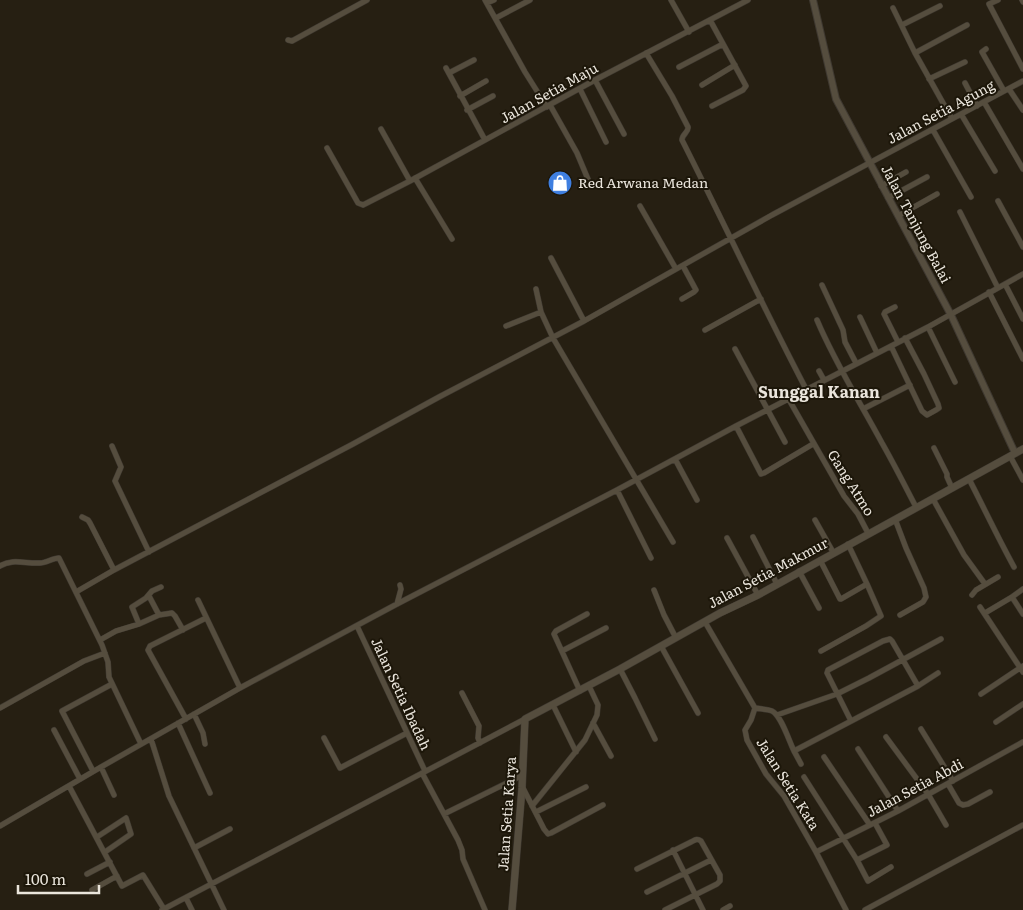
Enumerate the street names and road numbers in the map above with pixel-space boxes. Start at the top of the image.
street label: Jalan Setia Maju [496,57,601,127]
street label: Jalan Setia Agung [883,74,998,148]
street label: Jalan Tanjung Balai [877,161,957,287]
street label: Gang Atmo [824,446,880,519]
street label: Jalan Setia Makmur [704,532,832,612]
street label: Jalan Setia Ibadah [367,634,437,753]
street label: Jalan Setia Kata [752,733,826,834]
street label: Jalan Setia Abdi [863,753,967,821]
street label: Jalan Setia Karya [492,756,520,872]

